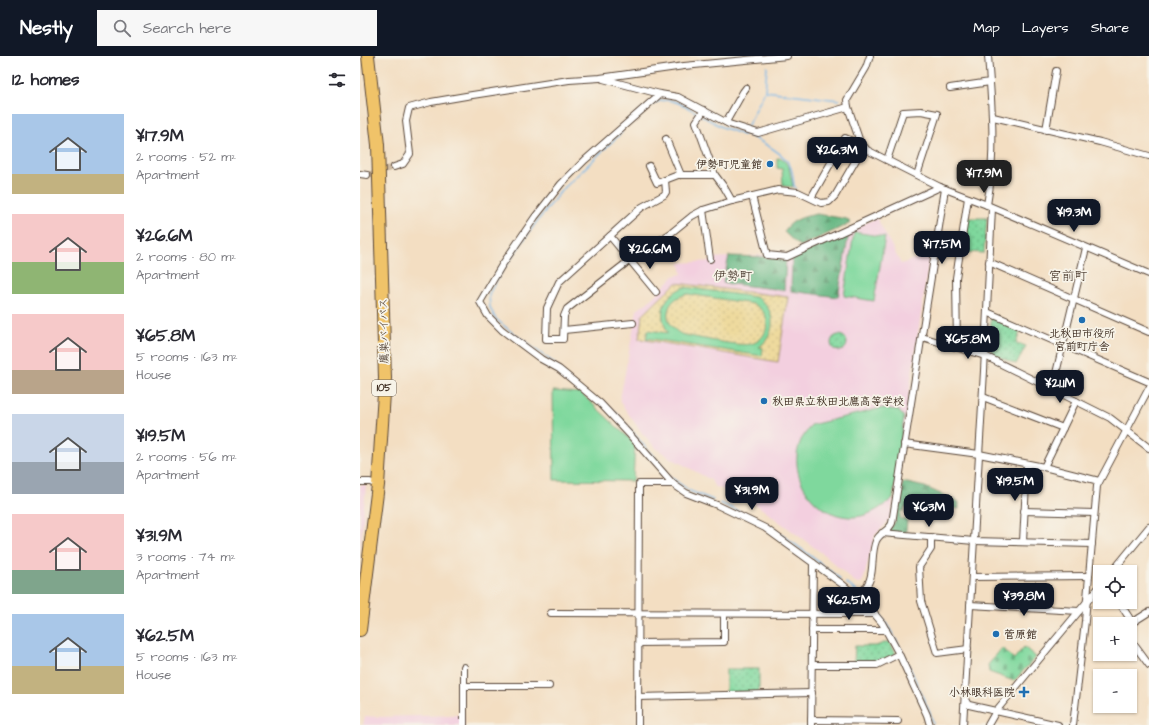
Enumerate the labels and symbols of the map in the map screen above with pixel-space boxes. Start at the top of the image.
pin: ¥26.3M [804,137,870,171]
place label: 伊勢町児童館 [696,157,762,172]
marker: 伊勢町児童館 [765,159,775,169]
pin: ¥17.9M [951,160,1017,194]
pin: ¥19.3M [1041,199,1107,233]
pin: ¥17.5M [909,231,975,265]
pin: ¥26.6M [617,236,683,270]
district label: 伊勢町 [713,267,753,285]
district label: 宮前町 [1048,267,1088,285]
street label: 鷹巣バイパス [376,298,392,364]
marker: 北秋田市役所 宮前町庁舎 [1077,315,1087,325]
pin: ¥65.8M [935,326,1001,360]
place label: 北秋田市役所 宮前町庁舎 [1049,326,1115,354]
pin: ¥21.1M [1027,370,1093,404]
road number: 105 [372,380,396,396]
place label: 秋田県立秋田北鷹高等学校 [772,394,904,409]
marker: 秋田県立秋田北鷹高等学校 [759,396,769,406]
pin: ¥19.5M [982,468,1048,502]
pin: ¥31.9M [719,477,785,511]
pin: ¥63M [905,494,953,528]
pin: ¥39.8M [991,583,1057,617]
pin: ¥62.5M [816,587,882,621]
place label: 菅原館 [1004,627,1037,642]
marker: 菅原館 [991,629,1001,639]
place label: 小林眼科医院 [949,685,1015,700]
marker: 小林眼科医院 [1018,686,1030,698]

